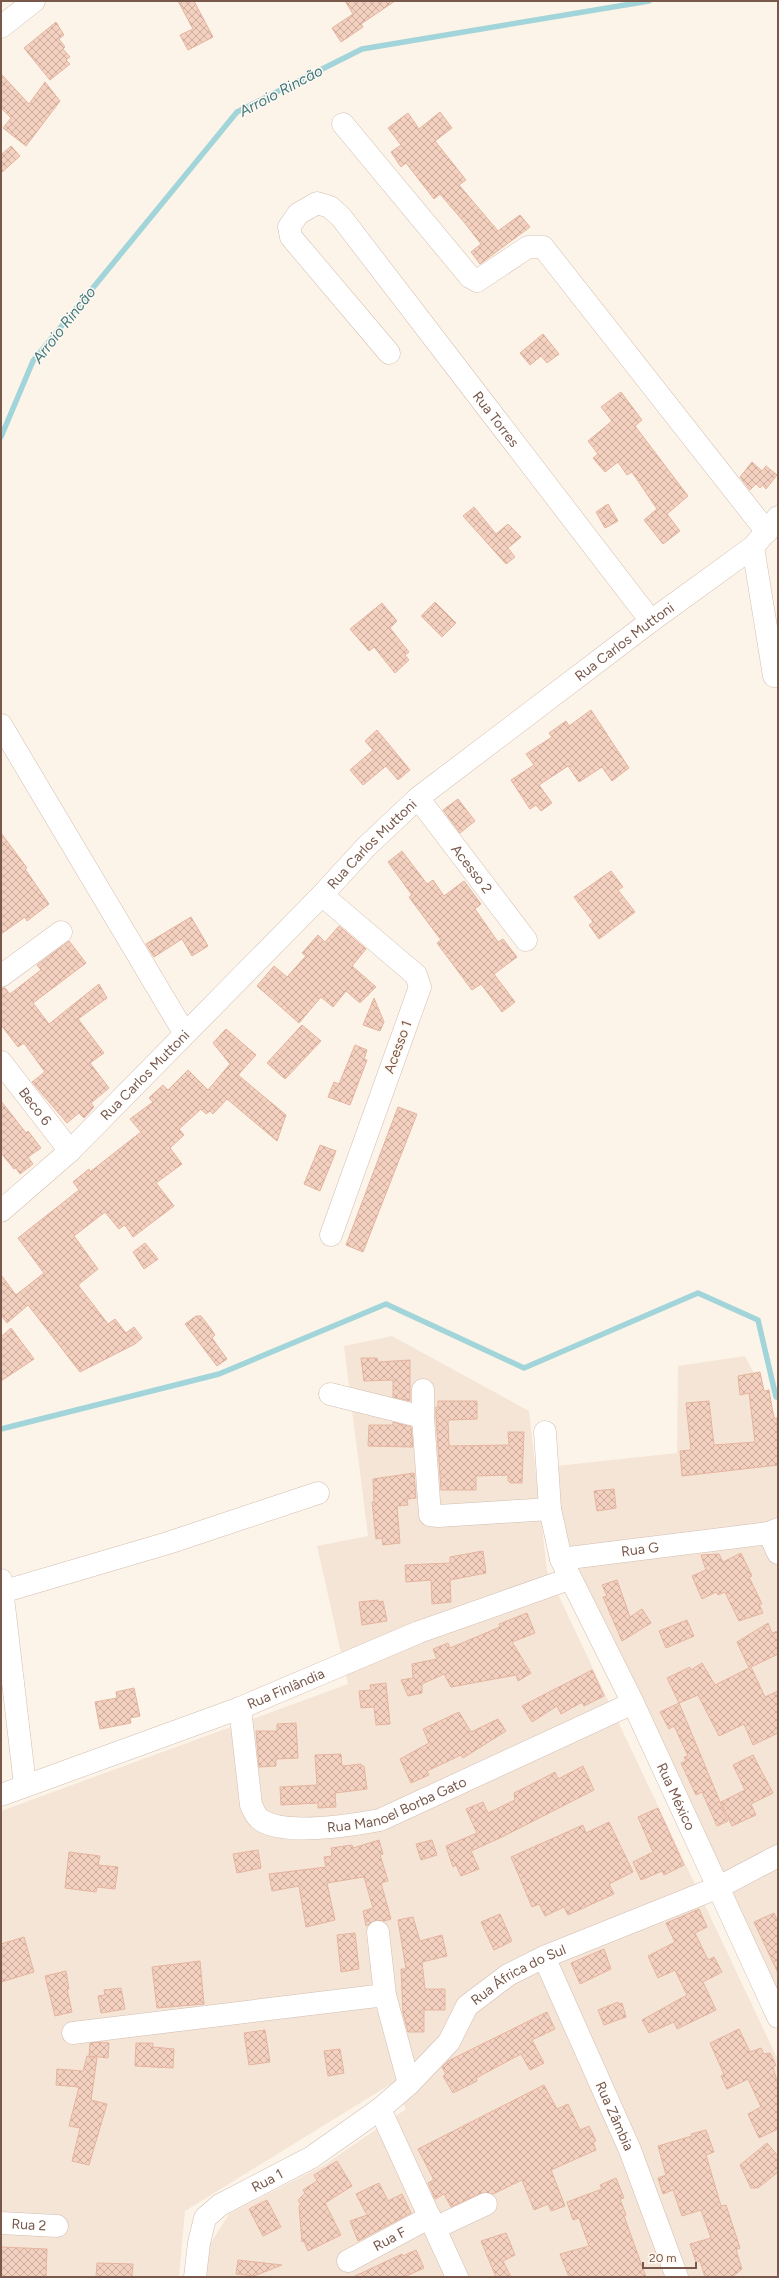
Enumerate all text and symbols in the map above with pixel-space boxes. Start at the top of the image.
water label: Arroio Rincão [235,61,326,121]
water label: Arroio Rincão [28,283,100,368]
street label: Rua Torres [469,388,523,450]
street label: Rua Carlos Muttoni [571,599,677,684]
street label: Rua Carlos Muttoni [323,795,420,892]
street label: Acesso 2 [448,841,496,897]
street label: Acesso 1 [381,1018,415,1076]
street label: Rua Carlos Muttoni [97,1026,193,1124]
street label: Beco 6 [15,1084,55,1129]
street label: Rua G [620,1538,660,1560]
street label: Rua Finlândia [244,1665,327,1713]
street label: Rua México [653,1760,699,1833]
street label: Rua Manoel Borba Gato [326,1773,469,1836]
street label: Rua África do Sul [467,1941,568,2009]
street label: Rua Zâmbia [592,2079,638,2153]
street label: Rua 1 [249,2165,286,2196]
street label: Rua 2 [11,2215,47,2234]
street label: Rua F [370,2223,409,2254]
scale bar [643,2244,696,2270]
text: 20 m [649,2251,677,2265]

